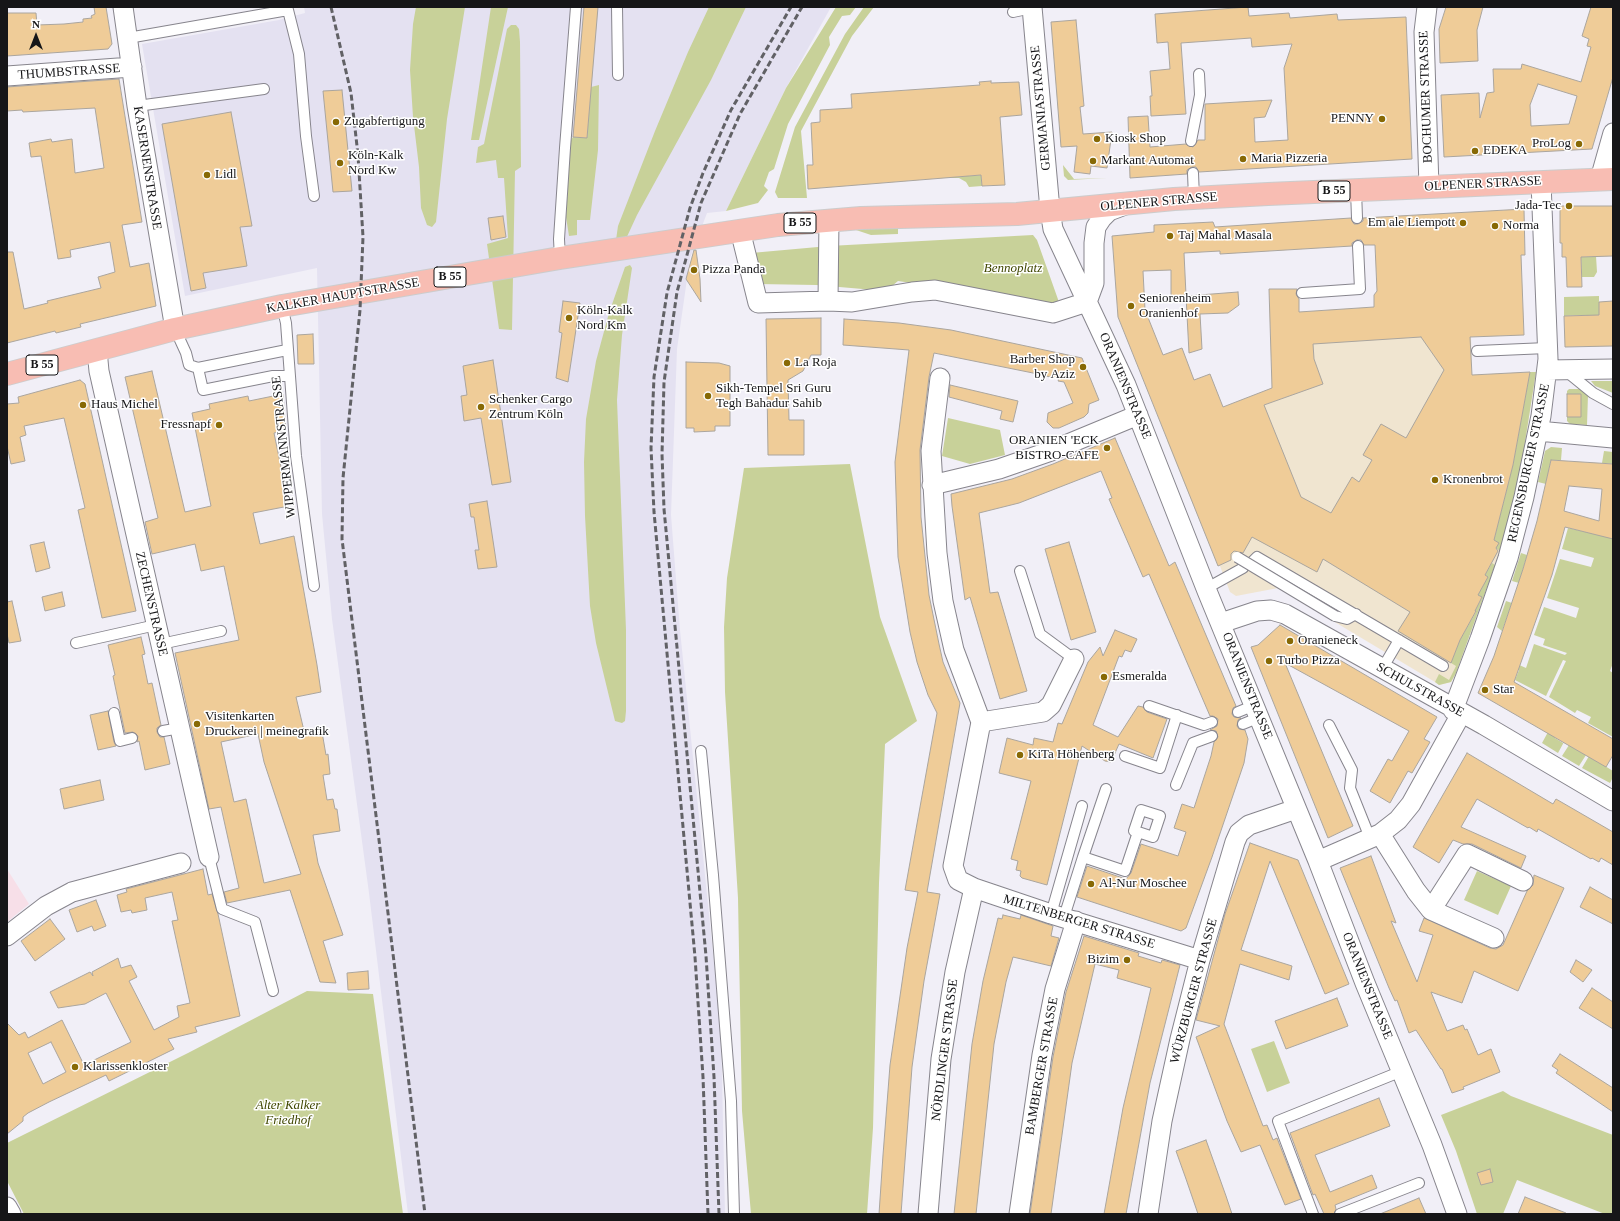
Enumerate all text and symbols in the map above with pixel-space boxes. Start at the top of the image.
north arrow [16,16,56,56]
text: N [32,18,40,30]
street label: BOCHUMER STRASSE [1416,30,1436,164]
street label: GERMANIASTRASSE [1028,45,1054,171]
street label: THUMBSTRASSE [17,61,121,83]
street label: KASERNENSTRASSE [130,105,164,231]
place label: PENNY [1331,111,1374,127]
place label: Zugabfertigung [344,114,425,130]
marker: PENNY [1377,114,1387,124]
marker: Zugabfertigung [331,117,341,127]
place label: Kiosk Shop [1105,131,1166,147]
marker: Kiosk Shop [1092,134,1102,144]
place label: ProLog [1532,136,1571,152]
marker: ProLog [1574,139,1584,149]
place label: EDEKA [1483,143,1527,159]
marker: EDEKA [1470,146,1480,156]
place label: Köln-Kalk Nord Kw [348,148,404,179]
place label: Maria Pizzeria [1251,151,1327,167]
place label: Markant Automat [1101,153,1194,169]
marker: Maria Pizzeria [1238,154,1248,164]
marker: Markant Automat [1088,156,1098,166]
marker: Köln-Kalk Nord Kw [335,158,345,168]
place label: Lidl [215,167,237,183]
marker: Lidl [202,170,212,180]
street label: OLPENER STRASSE [1424,173,1542,195]
road number: B 55 [1318,181,1350,201]
street label: OLPENER STRASSE [1100,189,1218,215]
place label: Jada-Tec [1515,198,1561,214]
marker: Jada-Tec [1564,201,1574,211]
road number: B 55 [784,213,816,233]
place label: Em ale Liempott [1368,215,1455,231]
marker: Em ale Liempott [1458,218,1468,228]
place label: Norma [1503,218,1539,234]
marker: Norma [1490,221,1500,231]
place label: Taj Mahal Masala [1178,228,1272,244]
marker: Taj Mahal Masala [1165,231,1175,241]
park label: Bennoplatz [984,261,1042,277]
place label: Pizza Panda [702,262,765,278]
marker: Pizza Panda [689,265,699,275]
road number: B 55 [434,267,466,287]
street label: KALKER HAUPTSTRASSE [265,275,421,317]
place label: Seniorenheim Oranienhof [1139,291,1211,322]
marker: Seniorenheim Oranienhof [1126,301,1136,311]
place label: Köln-Kalk Nord Km [577,303,633,334]
marker: Köln-Kalk Nord Km [564,313,574,323]
street label: ORANIENSTRASSE [1096,330,1154,442]
place label: Barber Shop by Aziz [1010,352,1075,383]
road number: B 55 [26,355,58,375]
place label: La Roja [795,355,837,371]
marker: La Roja [782,358,792,368]
marker: Barber Shop by Aziz [1078,362,1088,372]
street label: WIPPERMANNSTRASSE [269,375,299,519]
place label: Sikh-Tempel Sri Guru Tegh Bahadur Sahib [716,381,831,412]
street label: REGENSBURGER STRASSE [1505,382,1553,544]
marker: Sikh-Tempel Sri Guru Tegh Bahadur Sahib [703,391,713,401]
place label: Schenker Cargo Zentrum Köln [489,392,572,423]
place label: Haus Michel [91,397,158,413]
marker: Haus Michel [78,400,88,410]
marker: Schenker Cargo Zentrum Köln [476,402,486,412]
place label: Fressnapf [160,417,211,433]
marker: Fressnapf [214,420,224,430]
place label: ORANIEN 'ECK BISTRO-CAFE [1009,433,1099,464]
marker: ORANIEN 'ECK BISTRO-CAFE [1102,443,1112,453]
place label: Kronenbrot [1443,472,1503,488]
marker: Kronenbrot [1430,475,1440,485]
street label: ZECHENSTRASSE [131,550,171,658]
street label: ORANIENSTRASSE [1218,630,1276,742]
place label: Oranieneck [1298,633,1358,649]
marker: Oranieneck [1285,636,1295,646]
place label: Turbo Pizza [1277,653,1340,669]
marker: Turbo Pizza [1264,656,1274,666]
street label: SCHULSTRASSE [1373,659,1467,721]
place label: Esmeralda [1112,669,1167,685]
marker: Esmeralda [1099,672,1109,682]
place label: Star [1493,682,1514,698]
marker: Star [1480,685,1490,695]
place label: Visitenkarten Druckerei | meinegrafik [205,709,329,740]
marker: Visitenkarten Druckerei | meinegrafik [192,719,202,729]
place label: KiTa Höhenberg [1028,747,1115,763]
marker: KiTa Höhenberg [1015,750,1025,760]
place label: Al-Nur Moschee [1099,876,1187,892]
marker: Al-Nur Moschee [1086,879,1096,889]
street label: MILTENBERGER STRASSE [1001,891,1157,953]
street label: WÜRZBURGER STRASSE [1167,917,1221,1065]
street label: ORANIENSTRASSE [1338,930,1396,1042]
place label: Bizim [1087,952,1119,968]
marker: Bizim [1122,955,1132,965]
street label: NÖRDLINGER STRASSE [929,978,961,1122]
street label: BAMBERGER STRASSE [1022,996,1062,1136]
place label: Klarissenkloster [83,1059,167,1075]
marker: Klarissenkloster [70,1062,80,1072]
park label: Alter Kalker Friedhof [256,1098,320,1129]

